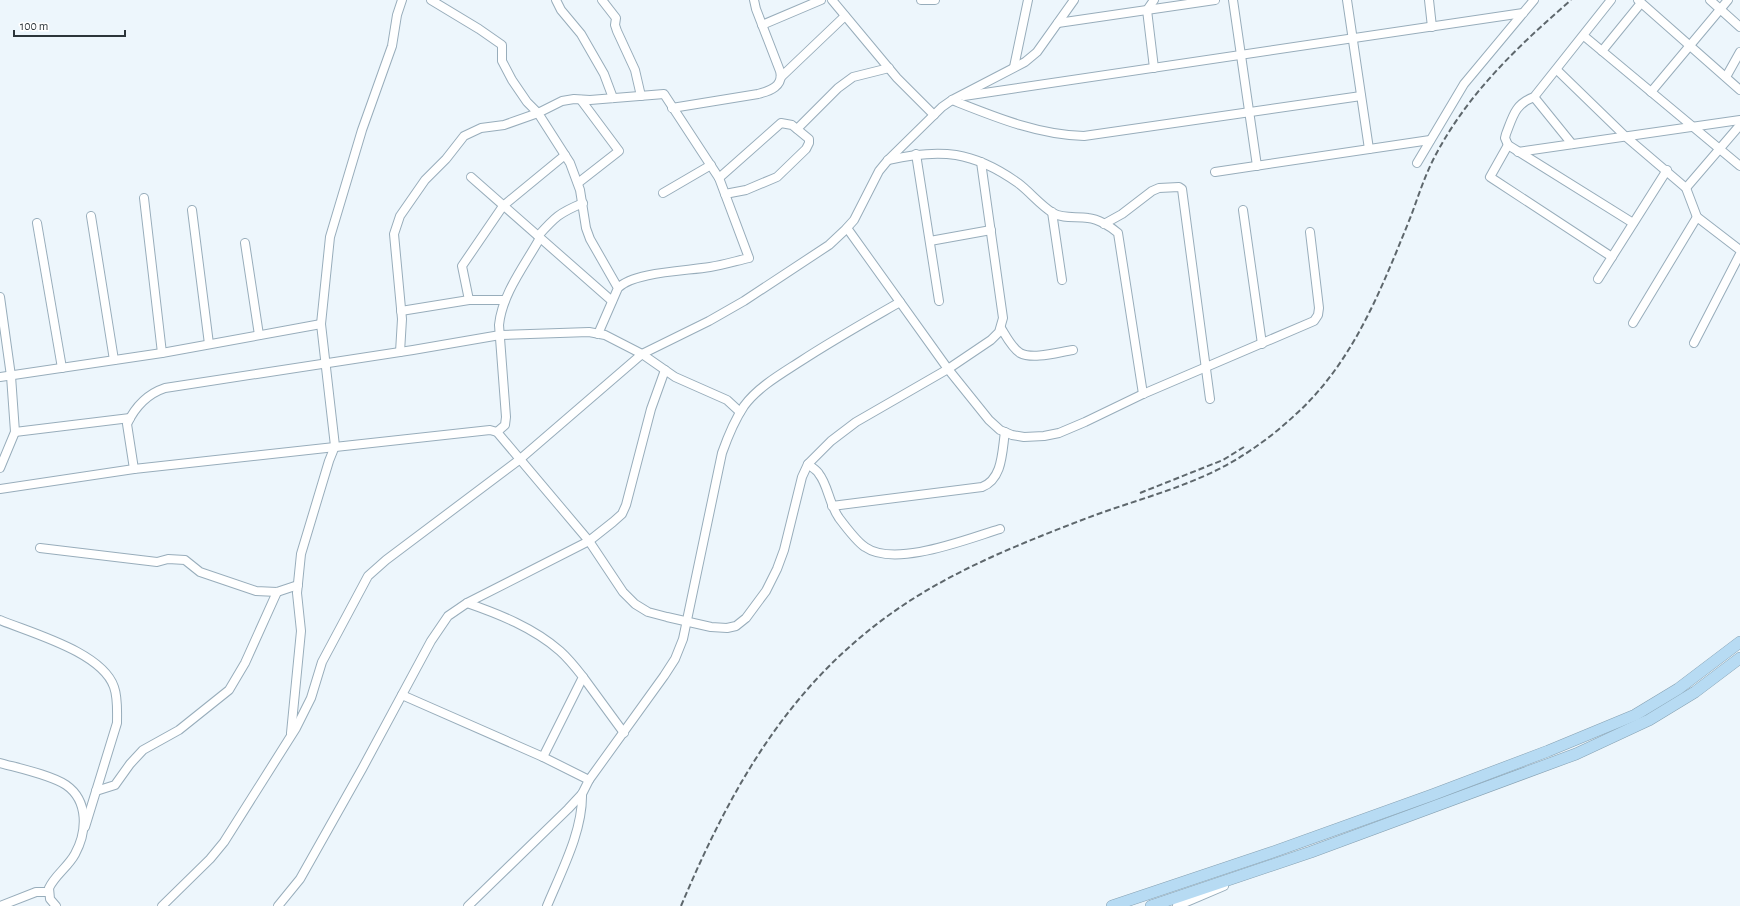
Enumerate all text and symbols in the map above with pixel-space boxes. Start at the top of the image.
scale bar [14,12,125,38]
text: 100 m [20,20,48,32]

